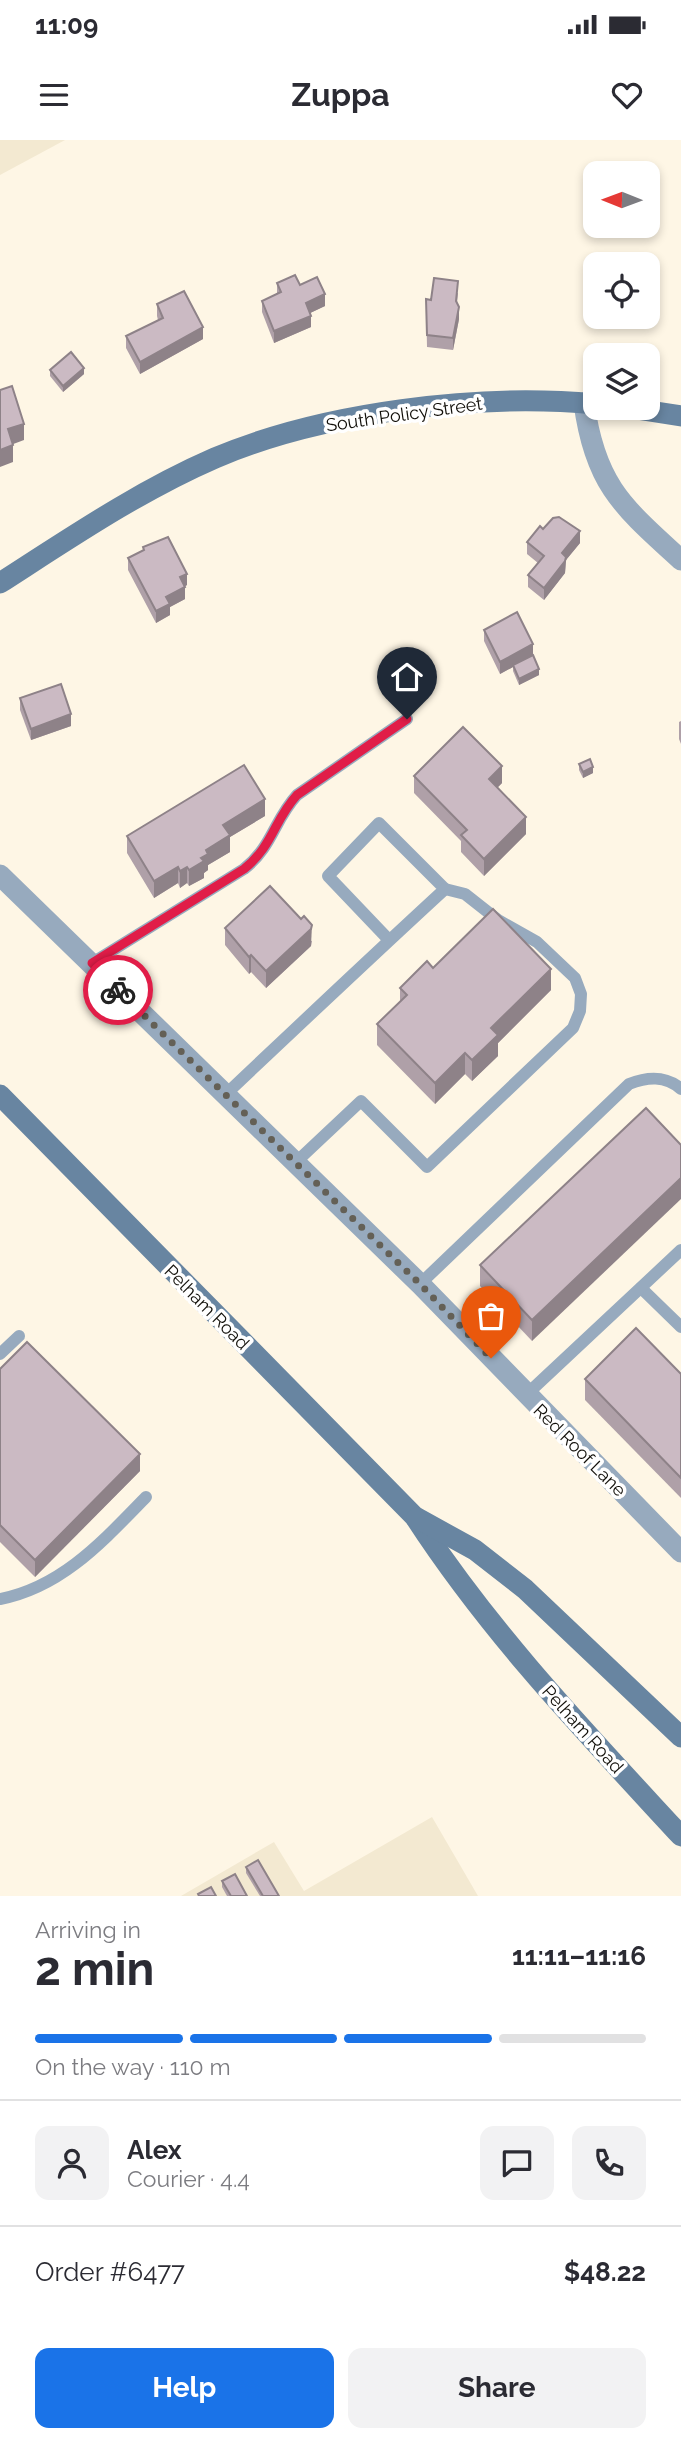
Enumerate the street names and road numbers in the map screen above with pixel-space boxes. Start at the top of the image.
street label: South Policy Street [325,393,483,435]
street label: Pelham Road [160,1260,254,1354]
street label: Red Roof Lane [529,1399,631,1501]
street label: Pelham Road [538,1681,628,1777]

